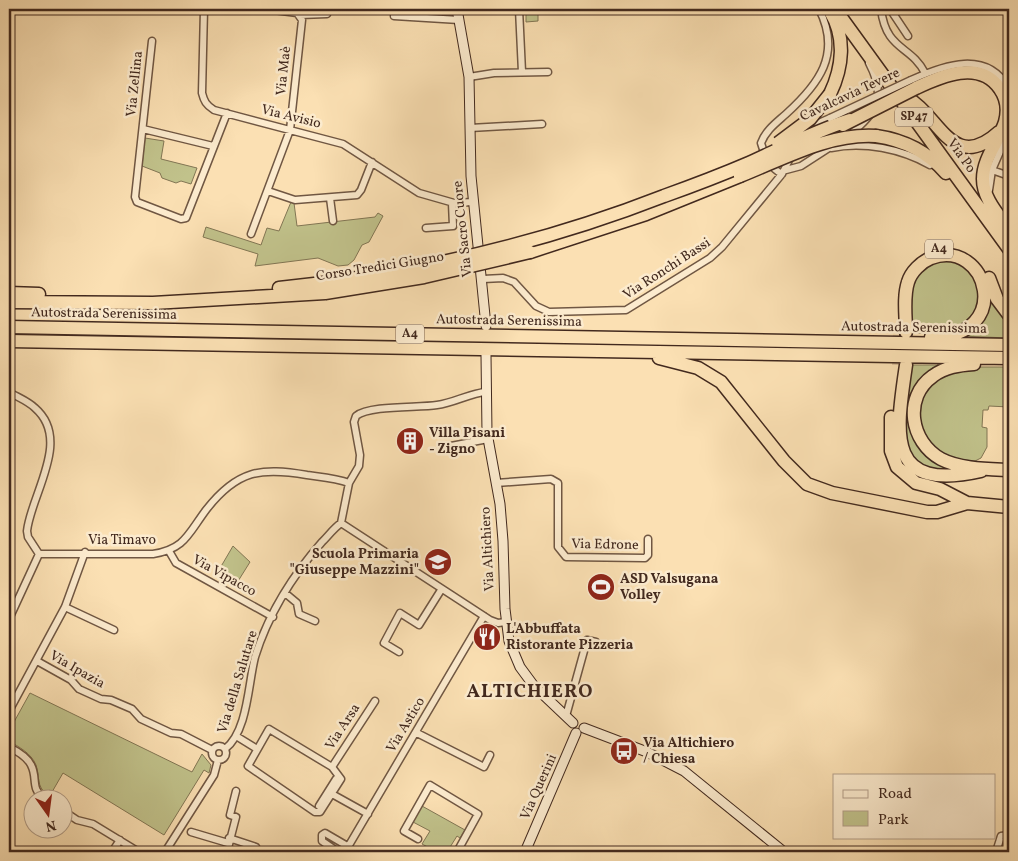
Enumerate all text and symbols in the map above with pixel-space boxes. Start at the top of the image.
street label: Via Maè [272,45,296,97]
street label: Via Zellina [122,50,148,118]
street label: Cavalcavia Tevere [797,63,903,126]
street label: Via Avisio [259,100,323,134]
road number: SP47 [895,108,933,126]
street label: Via Po [942,135,980,177]
street label: Via Sacro Cuore [448,179,478,278]
street label: Via Ronchi Bassi [619,233,715,305]
road number: A4 [925,240,953,258]
street label: Corso Tredici Giugno [315,248,445,286]
street label: Autostrada Serenissima [31,303,177,325]
street label: Autostrada Serenissima [436,310,582,332]
street label: Autostrada Serenissima [841,317,987,339]
road number: A4 [396,324,424,344]
place label: Villa Pisani - Zigno [429,424,505,459]
building icon: Villa Pisani - Zigno [395,426,425,456]
street label: Via Altichiero [476,506,500,592]
street label: Via Timavo [88,531,156,550]
street label: Via Edrone [571,535,639,555]
place label: Scuola Primaria "Giuseppe Mazzini" [290,545,419,580]
school or university icon: Scuola Primaria "Giuseppe Mazzini" [423,547,453,577]
street label: Via Vipacco [189,551,259,601]
place label: ASD Valsugana Volley [620,570,719,605]
sports icon: ASD Valsugana Volley [586,572,616,602]
place label: L'Abbuffata Ristorante Pizzeria [506,620,634,655]
restaurant icon: L'Abbuffata Ristorante Pizzeria [472,622,502,652]
street label: Via della Salutare [213,628,263,736]
street label: Via Ipazia [46,647,108,693]
district label: ALTICHIERO [467,679,593,705]
street label: Via Astico [382,694,430,756]
street label: Via Arsa [321,700,365,754]
place label: Via Altichiero / Chiesa [643,734,734,769]
bus stop icon: Via Altichiero / Chiesa [609,736,639,766]
street label: Via Querini [516,751,562,823]
legend [833,774,996,838]
text: Road [878,784,912,805]
north arrow [22,788,72,838]
text: Park [878,810,909,831]
text: N [44,815,58,836]

